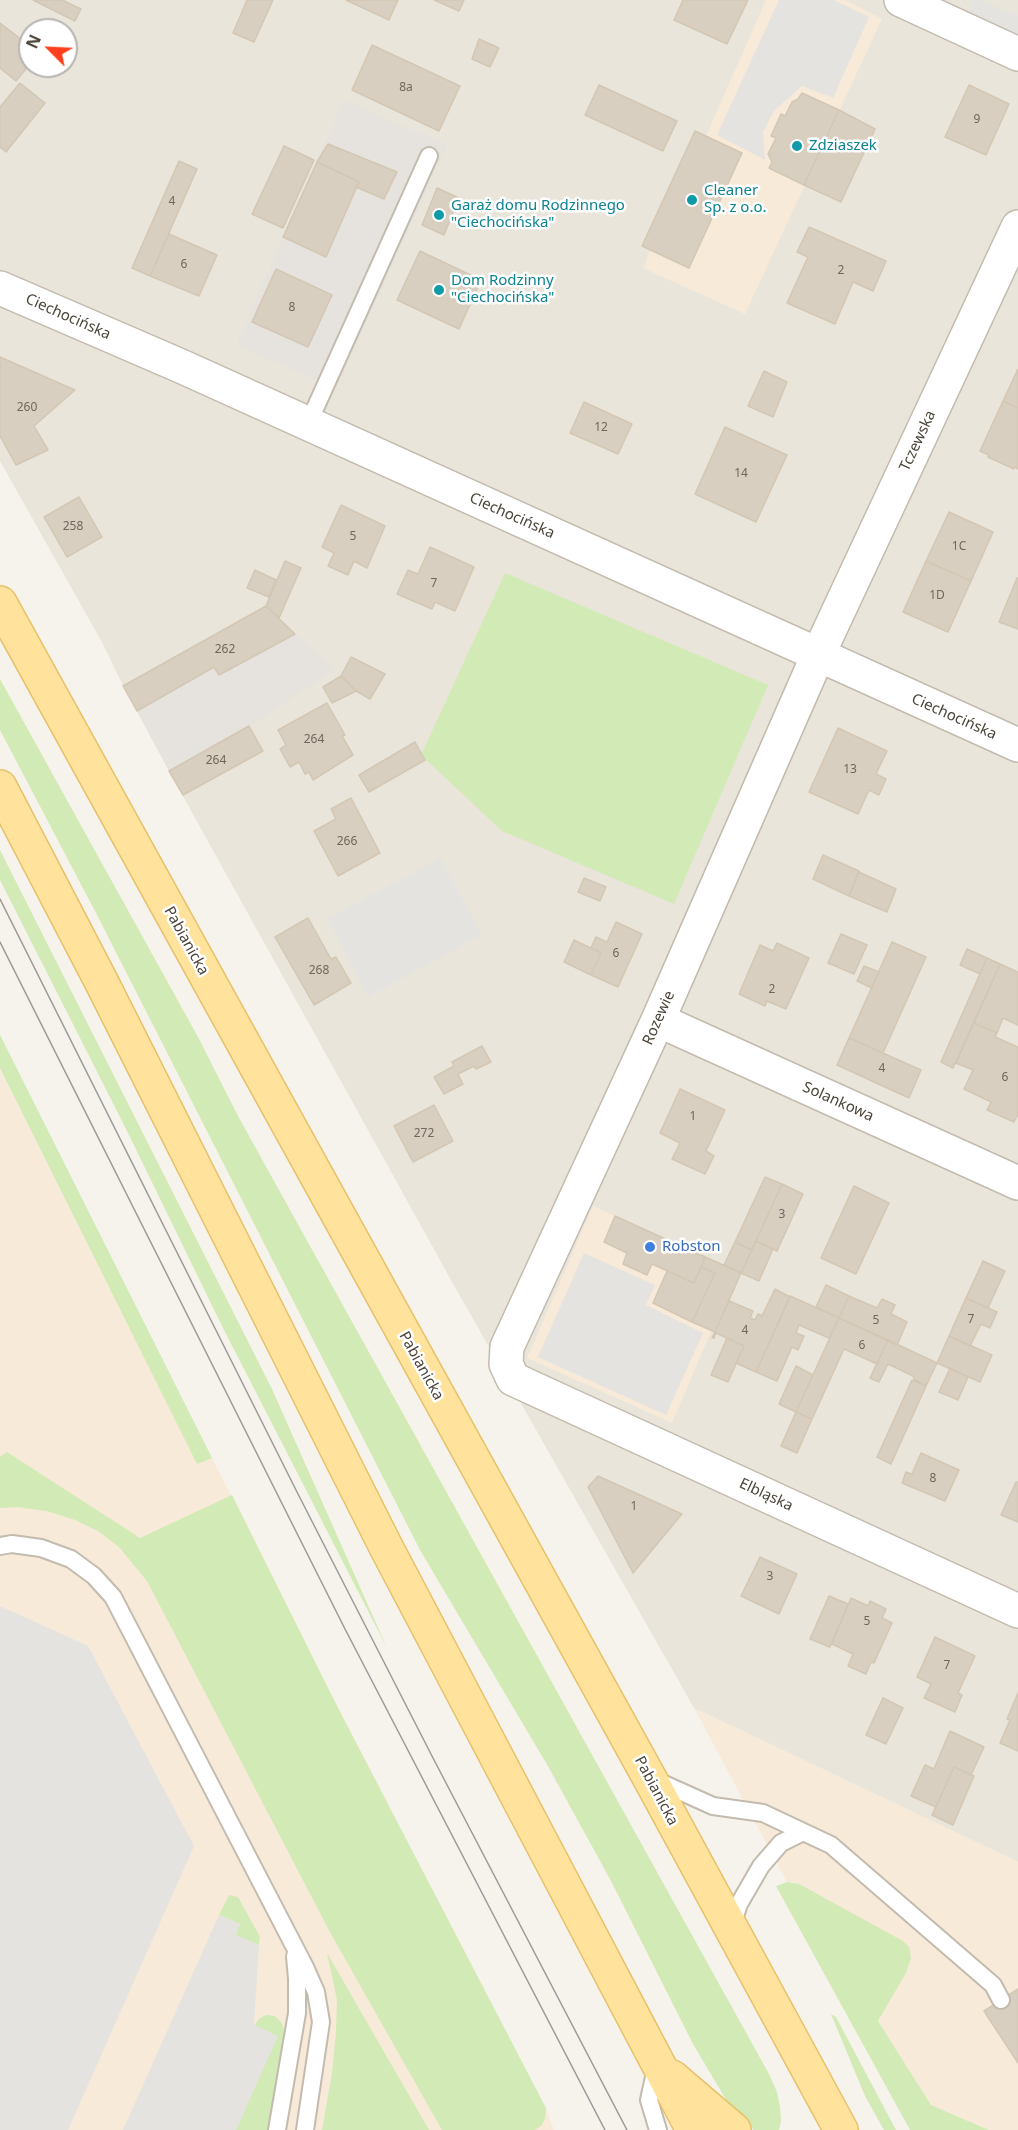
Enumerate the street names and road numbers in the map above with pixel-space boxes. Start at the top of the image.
street label: Ciechocińska [23,290,113,344]
street label: Tczewska [896,408,940,474]
street label: Ciechocińska [467,489,557,543]
street label: Ciechocińska [909,690,999,744]
street label: Pabianicka [160,904,212,978]
street label: Rozewie [639,988,679,1048]
street label: Solankowa [800,1078,876,1126]
street label: Pabianicka [395,1329,447,1403]
street label: Elbląska [736,1475,796,1515]
street label: Pabianicka [630,1753,682,1829]

